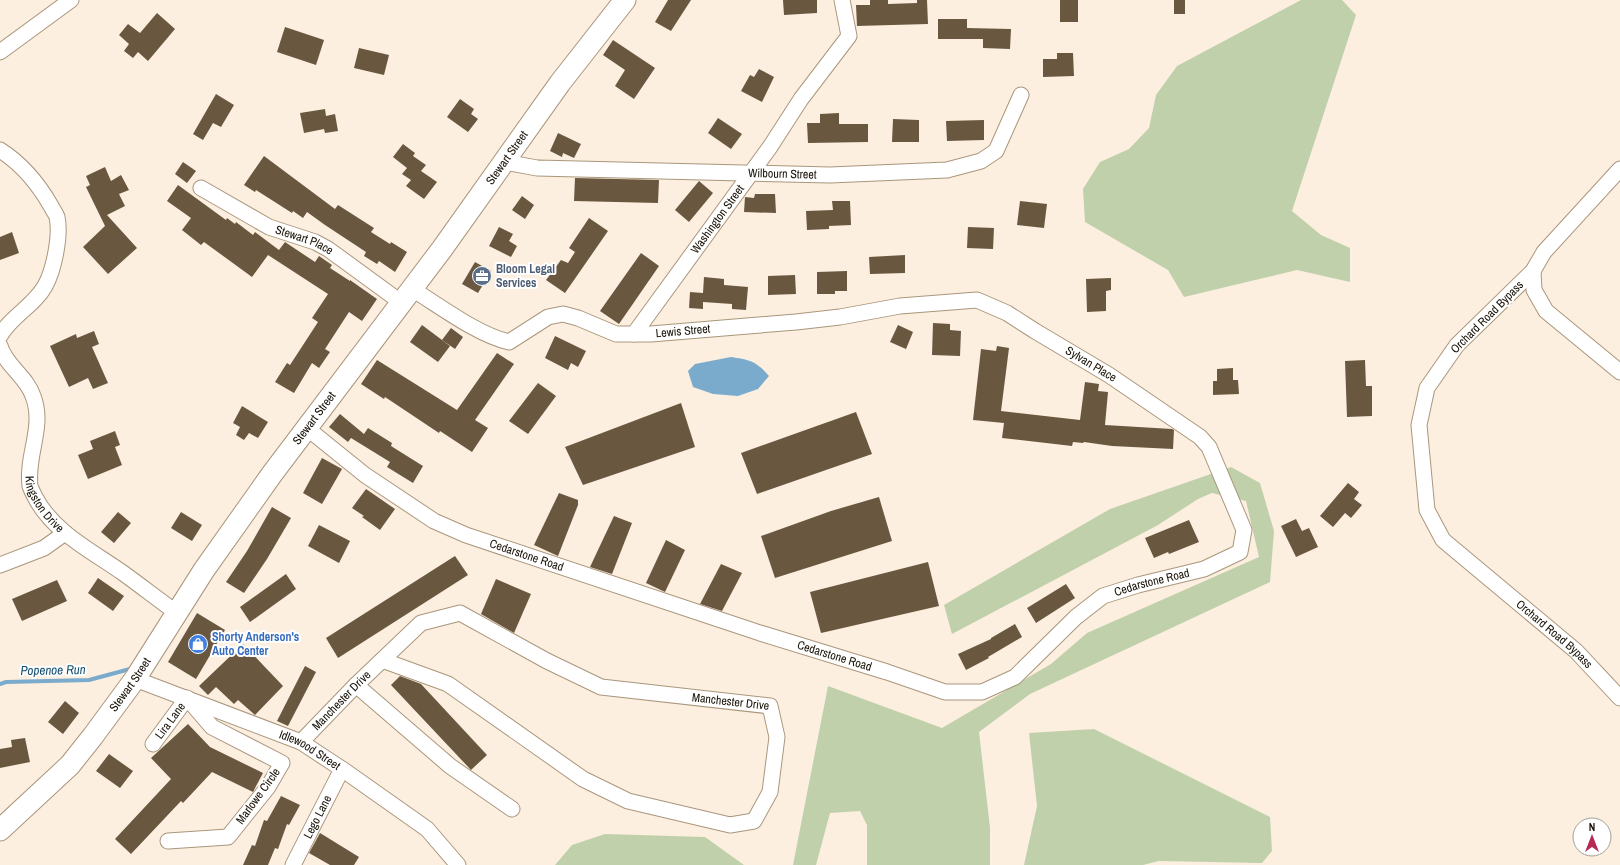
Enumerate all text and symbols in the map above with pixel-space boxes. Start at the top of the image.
street label: Stewart Street [482,127,532,188]
street label: Wilbourn Street [748,165,817,183]
street label: Washington Street [687,181,748,257]
street label: Stewart Place [273,222,337,258]
place label: Bloom Legal Services [496,261,555,291]
office icon: Bloom Legal Services [471,265,493,287]
street label: Orchard Road Bypass [1447,277,1527,357]
street label: Lewis Street [655,321,711,341]
street label: Sylvan Place [1062,342,1120,386]
street label: Stewart Street [289,388,340,448]
street label: Kingston Drive [21,476,67,536]
street label: Cedarstone Road [487,535,566,575]
street label: Cedarstone Road [1112,565,1191,600]
street label: Orchard Road Bypass [1513,596,1596,672]
place label: Shorty Anderson's Auto Center [212,629,300,659]
shop icon: Shorty Anderson's Auto Center [187,633,209,655]
street label: Cedarstone Road [795,637,874,675]
street label: Stewart Street [106,654,155,715]
water label: Popenoe Run [20,661,86,679]
street label: Manchester Drive [309,667,374,734]
street label: Manchester Drive [691,689,770,714]
street label: Lira Lane [151,699,189,742]
street label: Idlewood Street [277,726,344,774]
street label: Marlowe Circle [232,765,284,827]
street label: Lego Lane [300,793,335,841]
north arrow [1572,817,1612,857]
text: N [1589,820,1595,834]

